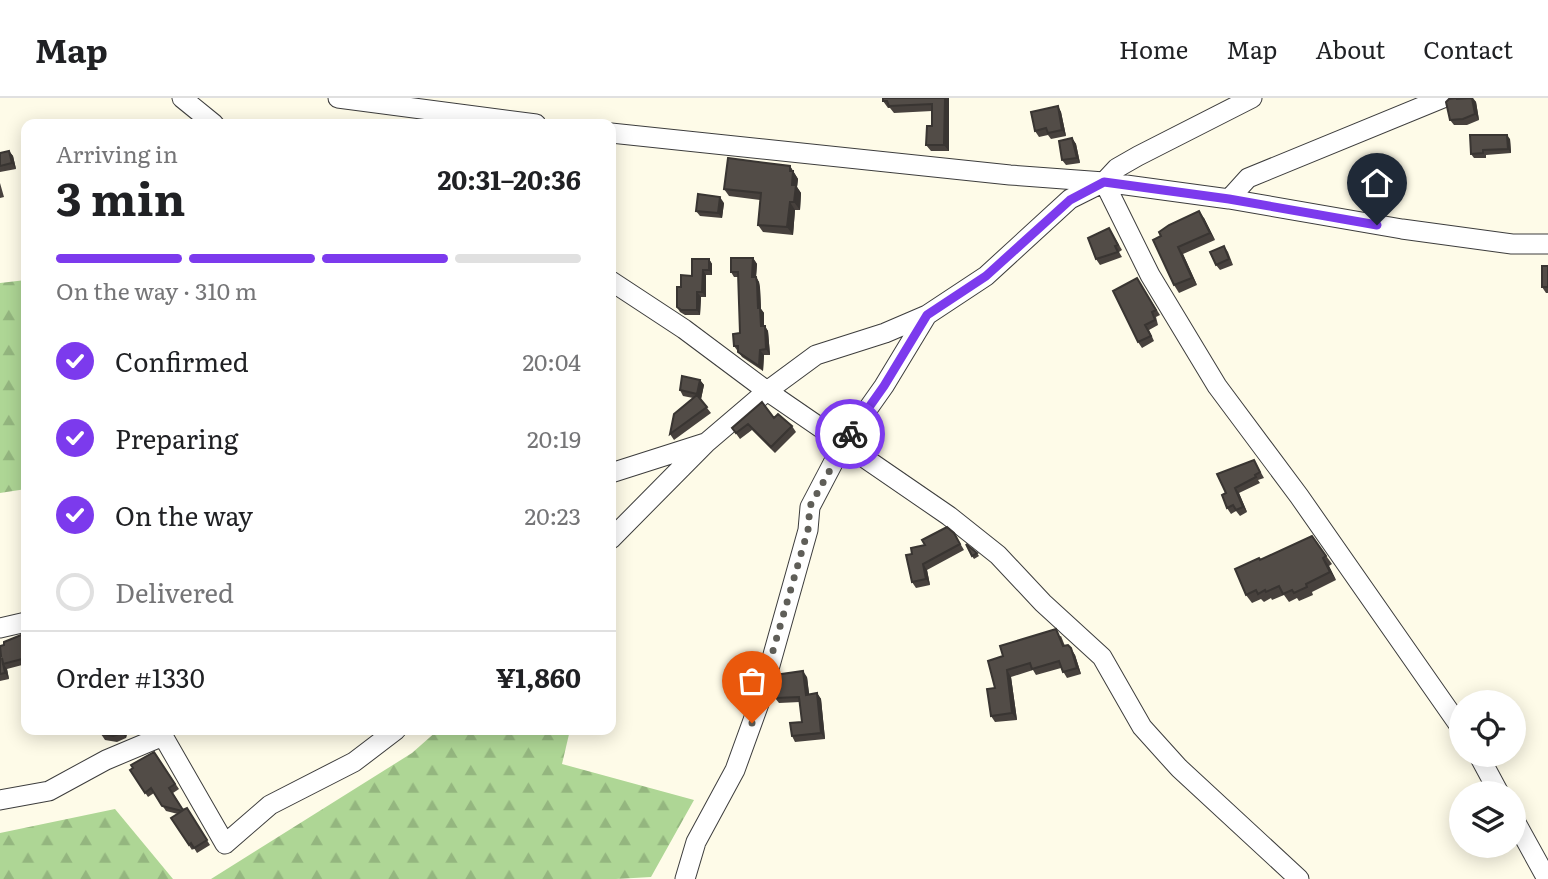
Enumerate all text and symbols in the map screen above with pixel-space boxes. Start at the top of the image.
text: Map [35,24,108,73]
text: Home [1119,31,1188,66]
text: Map [1226,31,1277,66]
text: About [1315,31,1385,66]
text: Contact [1423,31,1513,66]
text: Arriving in [56,136,178,170]
pin [1347,153,1407,225]
text: 20:31–20:36 [437,159,581,198]
text: 3 min [56,162,186,230]
icon: home [1358,164,1396,202]
text: On the way · 310 m [56,273,257,307]
text: Confirmed [115,341,249,380]
icon: check [56,342,94,380]
text: 20:04 [522,344,581,378]
courier [815,399,885,469]
icon: bike [831,415,869,453]
text: Preparing [115,418,238,457]
icon: check [56,419,94,457]
text: 20:19 [527,421,581,455]
text: On the way [115,495,253,534]
icon: check [56,496,94,534]
text: 20:23 [524,498,581,532]
text: Delivered [115,572,234,611]
pin [722,651,782,723]
text: Order #1330 [56,657,205,696]
text: ¥1,860 [496,657,581,696]
icon: bag [733,662,771,700]
map controls [1449,690,1526,858]
button: locate [1449,690,1526,767]
button: layers [1449,781,1526,858]

